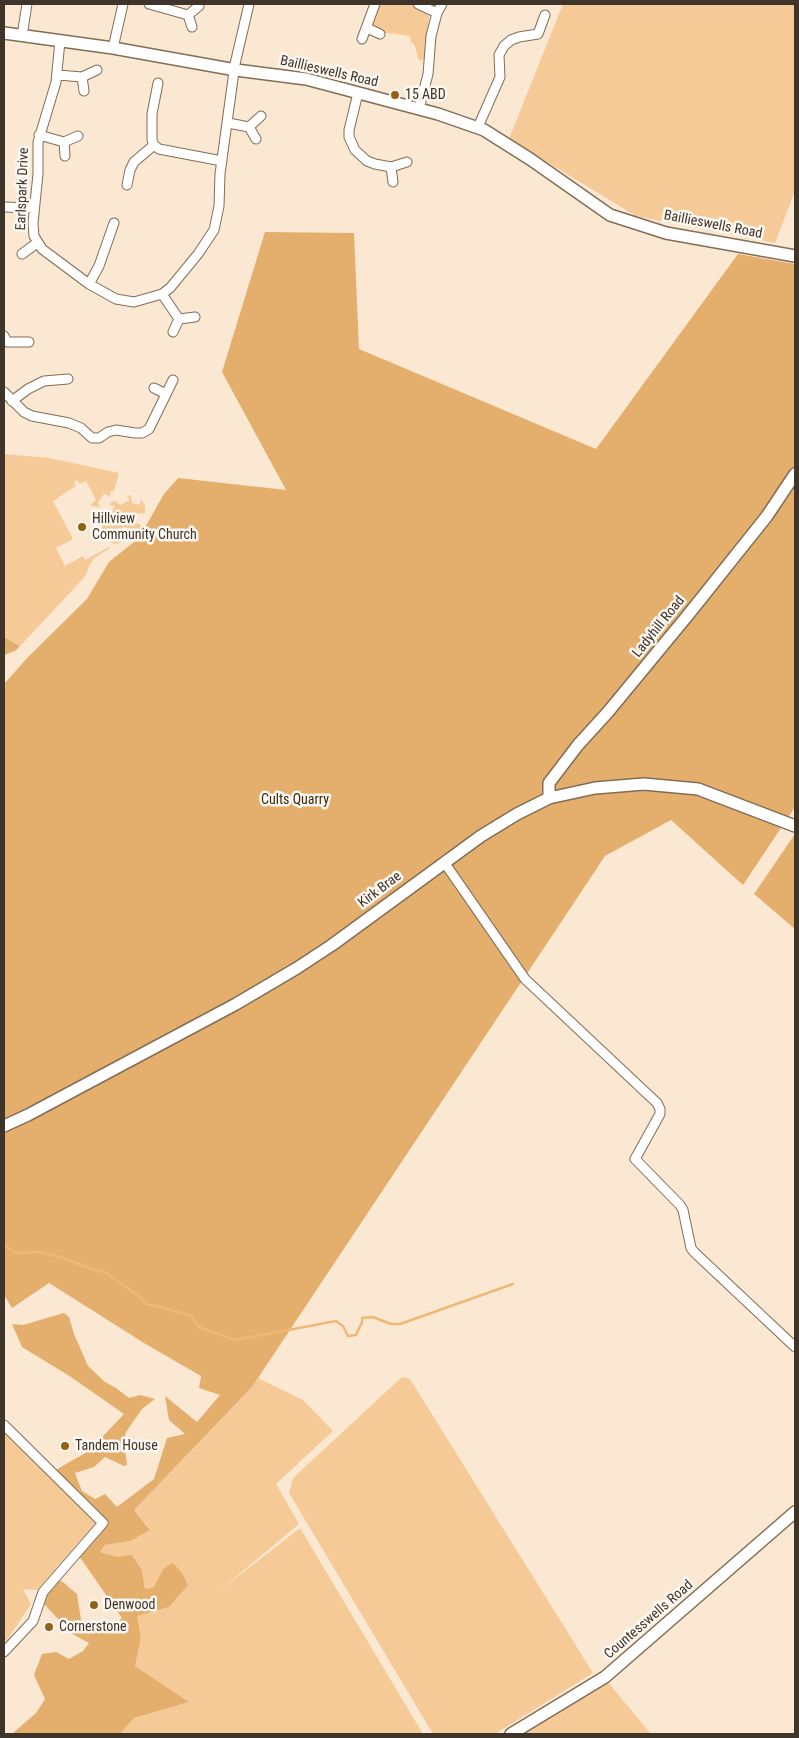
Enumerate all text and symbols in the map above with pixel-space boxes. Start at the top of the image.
street label: Baillieswells Road [278,53,380,91]
place label: 15 ABD [405,87,446,103]
marker: 15 ABD [389,89,401,101]
street label: Earlspark Drive [13,147,33,231]
street label: Baillieswells Road [662,207,764,243]
place label: Hillview Community Church [92,511,197,544]
marker: Hillview Community Church [76,521,88,533]
street label: Ladyhill Road [629,593,689,661]
park label: Cults Quarry [261,792,329,808]
street label: Kirk Brae [355,868,405,912]
place label: Tandem House [75,1438,158,1454]
marker: Tandem House [59,1440,71,1452]
street label: Countesswells Road [601,1577,697,1663]
place label: Denwood [104,1597,155,1613]
marker: Denwood [88,1599,100,1611]
place label: Cornerstone [59,1619,127,1635]
marker: Cornerstone [43,1621,55,1633]

